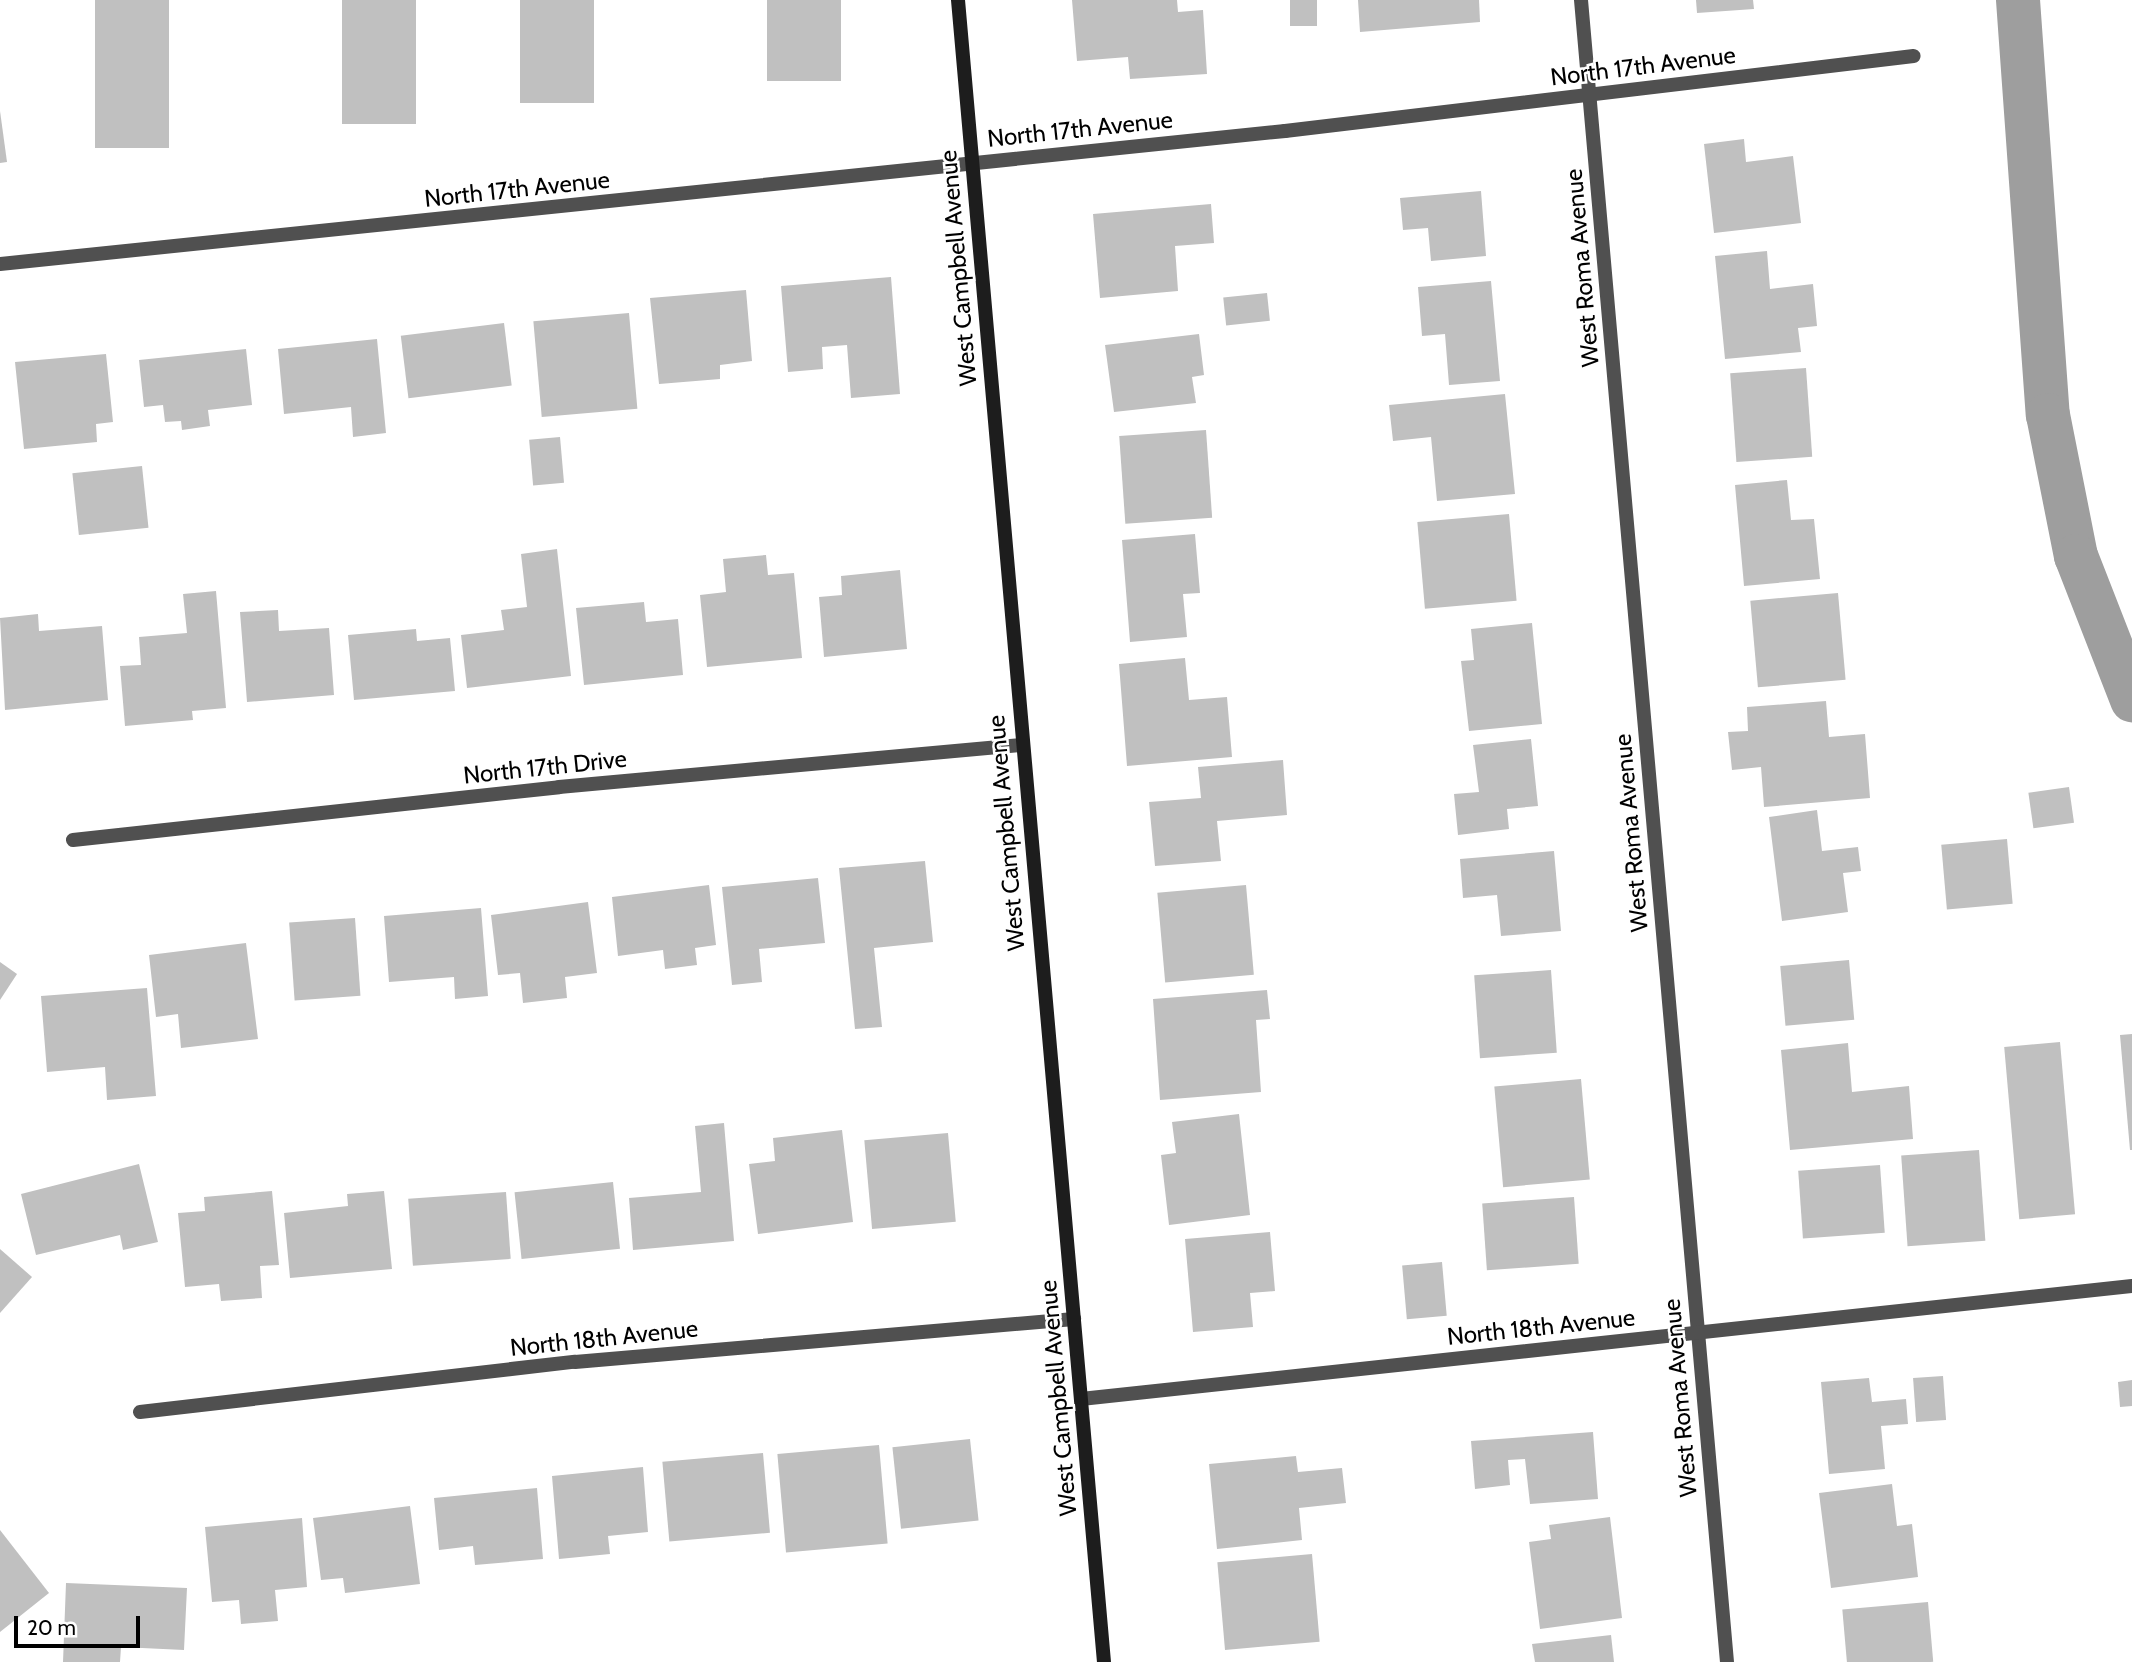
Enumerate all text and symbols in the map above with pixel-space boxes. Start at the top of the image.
street label: North 17th Avenue [1549,40,1737,92]
street label: North 17th Avenue [986,105,1174,153]
street label: West Campbell Avenue [933,149,983,387]
street label: North 17th Avenue [423,165,611,213]
street label: West Roma Avenue [1559,168,1605,368]
street label: West Campbell Avenue [981,714,1031,952]
street label: West Roma Avenue [1608,733,1654,933]
street label: North 17th Drive [462,744,628,790]
street label: West Campbell Avenue [1033,1279,1083,1517]
street label: West Roma Avenue [1657,1298,1703,1498]
street label: North 18th Avenue [1446,1303,1636,1351]
street label: North 18th Avenue [509,1314,699,1362]
scale bar [18,1602,144,1646]
text: 20 m [27,1615,76,1640]

